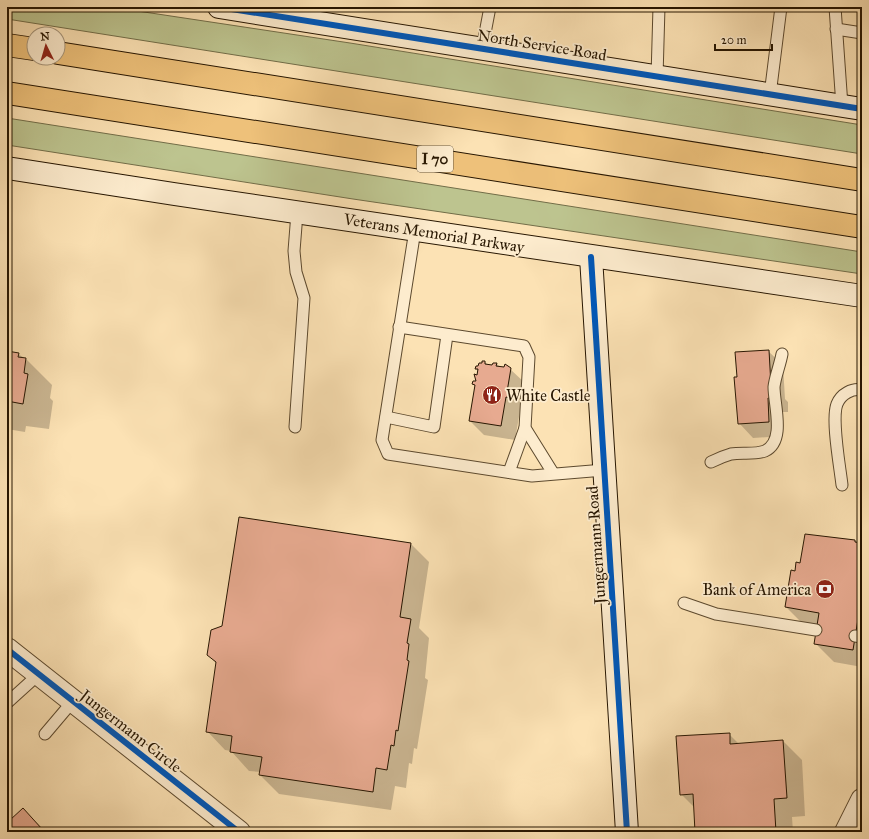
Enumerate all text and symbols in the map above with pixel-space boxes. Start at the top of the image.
street label: North Service Road [476,25,608,65]
north arrow [26,26,66,66]
scale bar [715,26,772,52]
text: N [40,30,51,43]
text: 20 m [721,33,747,47]
road number: I 70 [417,146,453,172]
street label: Veterans Memorial Parkway [341,209,526,257]
restaurant icon: White Castle [481,384,503,406]
place label: White Castle [506,386,591,405]
street label: Jungermann Road [582,485,611,607]
bank icon: Bank of America [814,578,836,600]
place label: Bank of America [702,580,811,599]
street label: Jungermann Circle [74,684,186,777]

